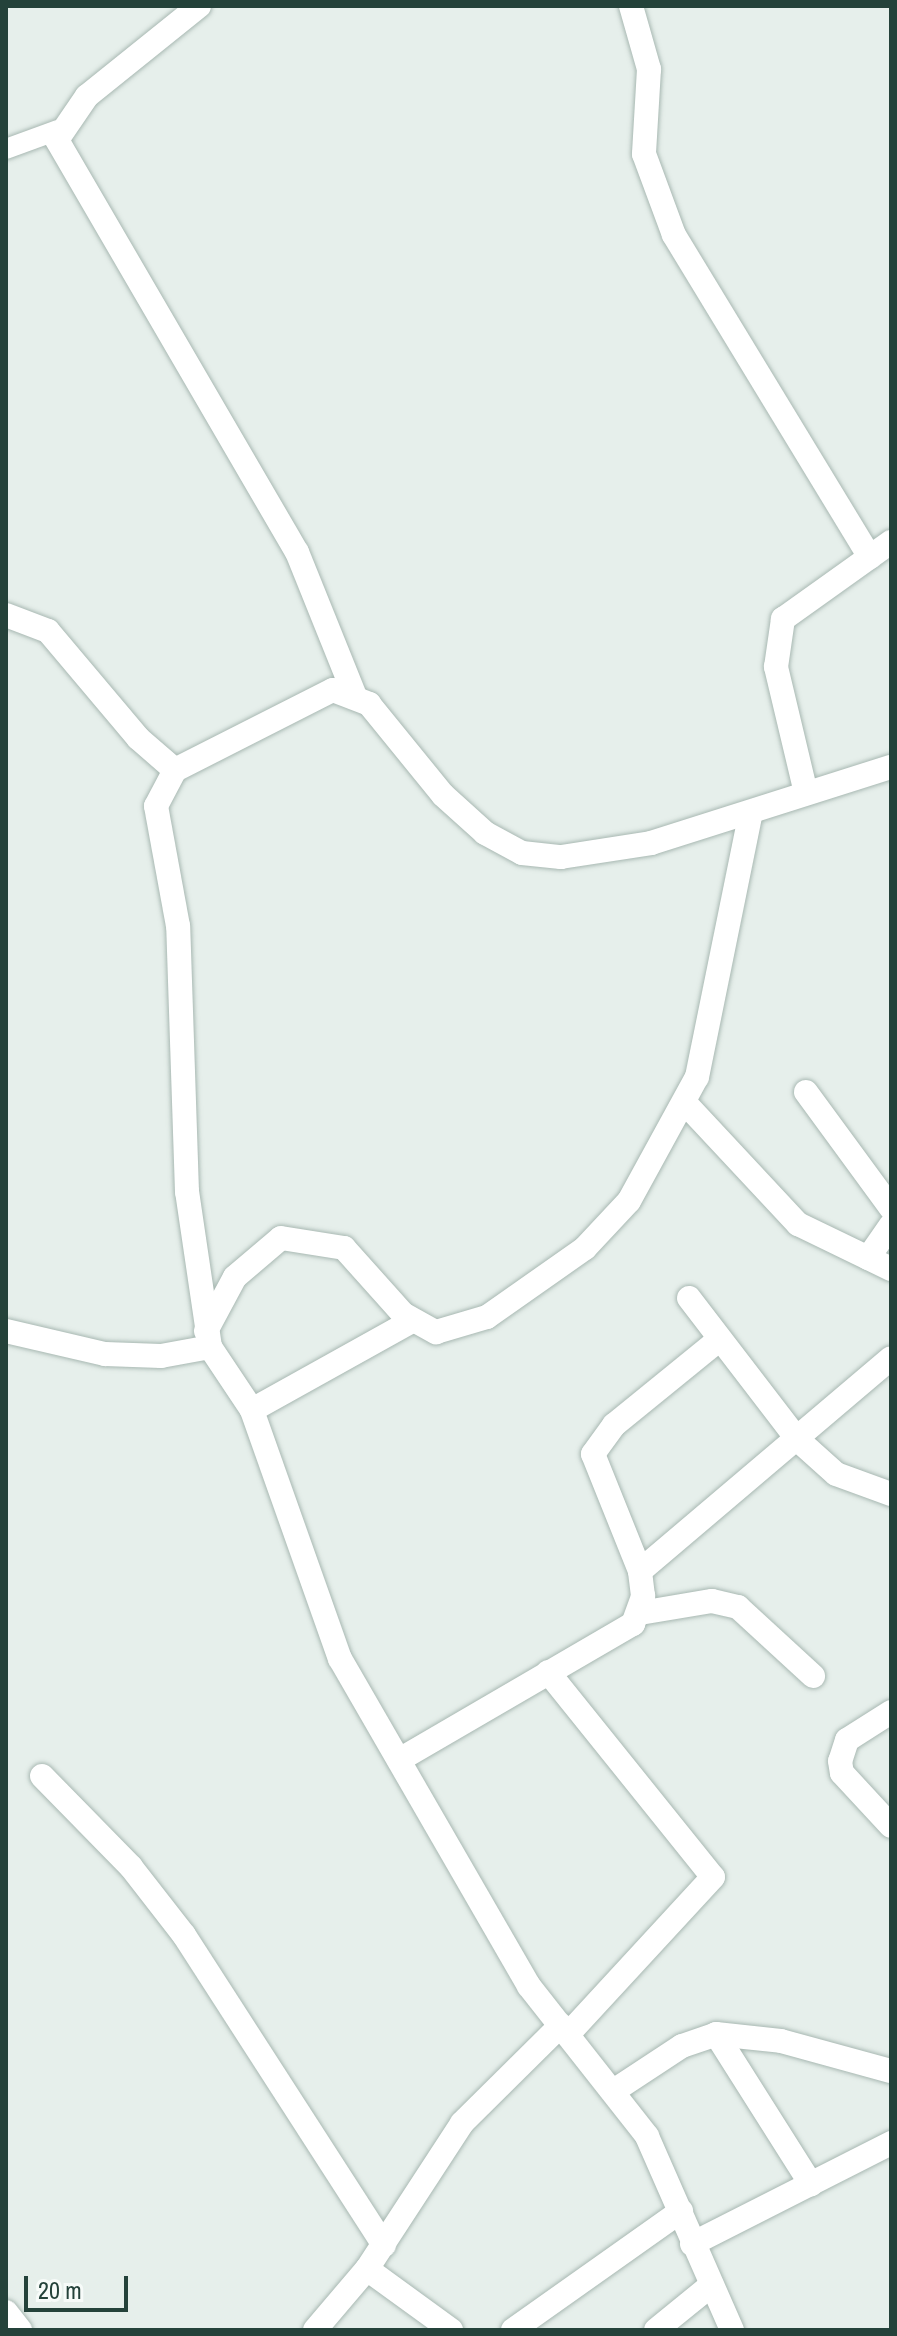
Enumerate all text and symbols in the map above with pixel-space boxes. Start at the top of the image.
scale bar [28,2260,132,2310]
text: 20 m [38,2274,82,2306]

